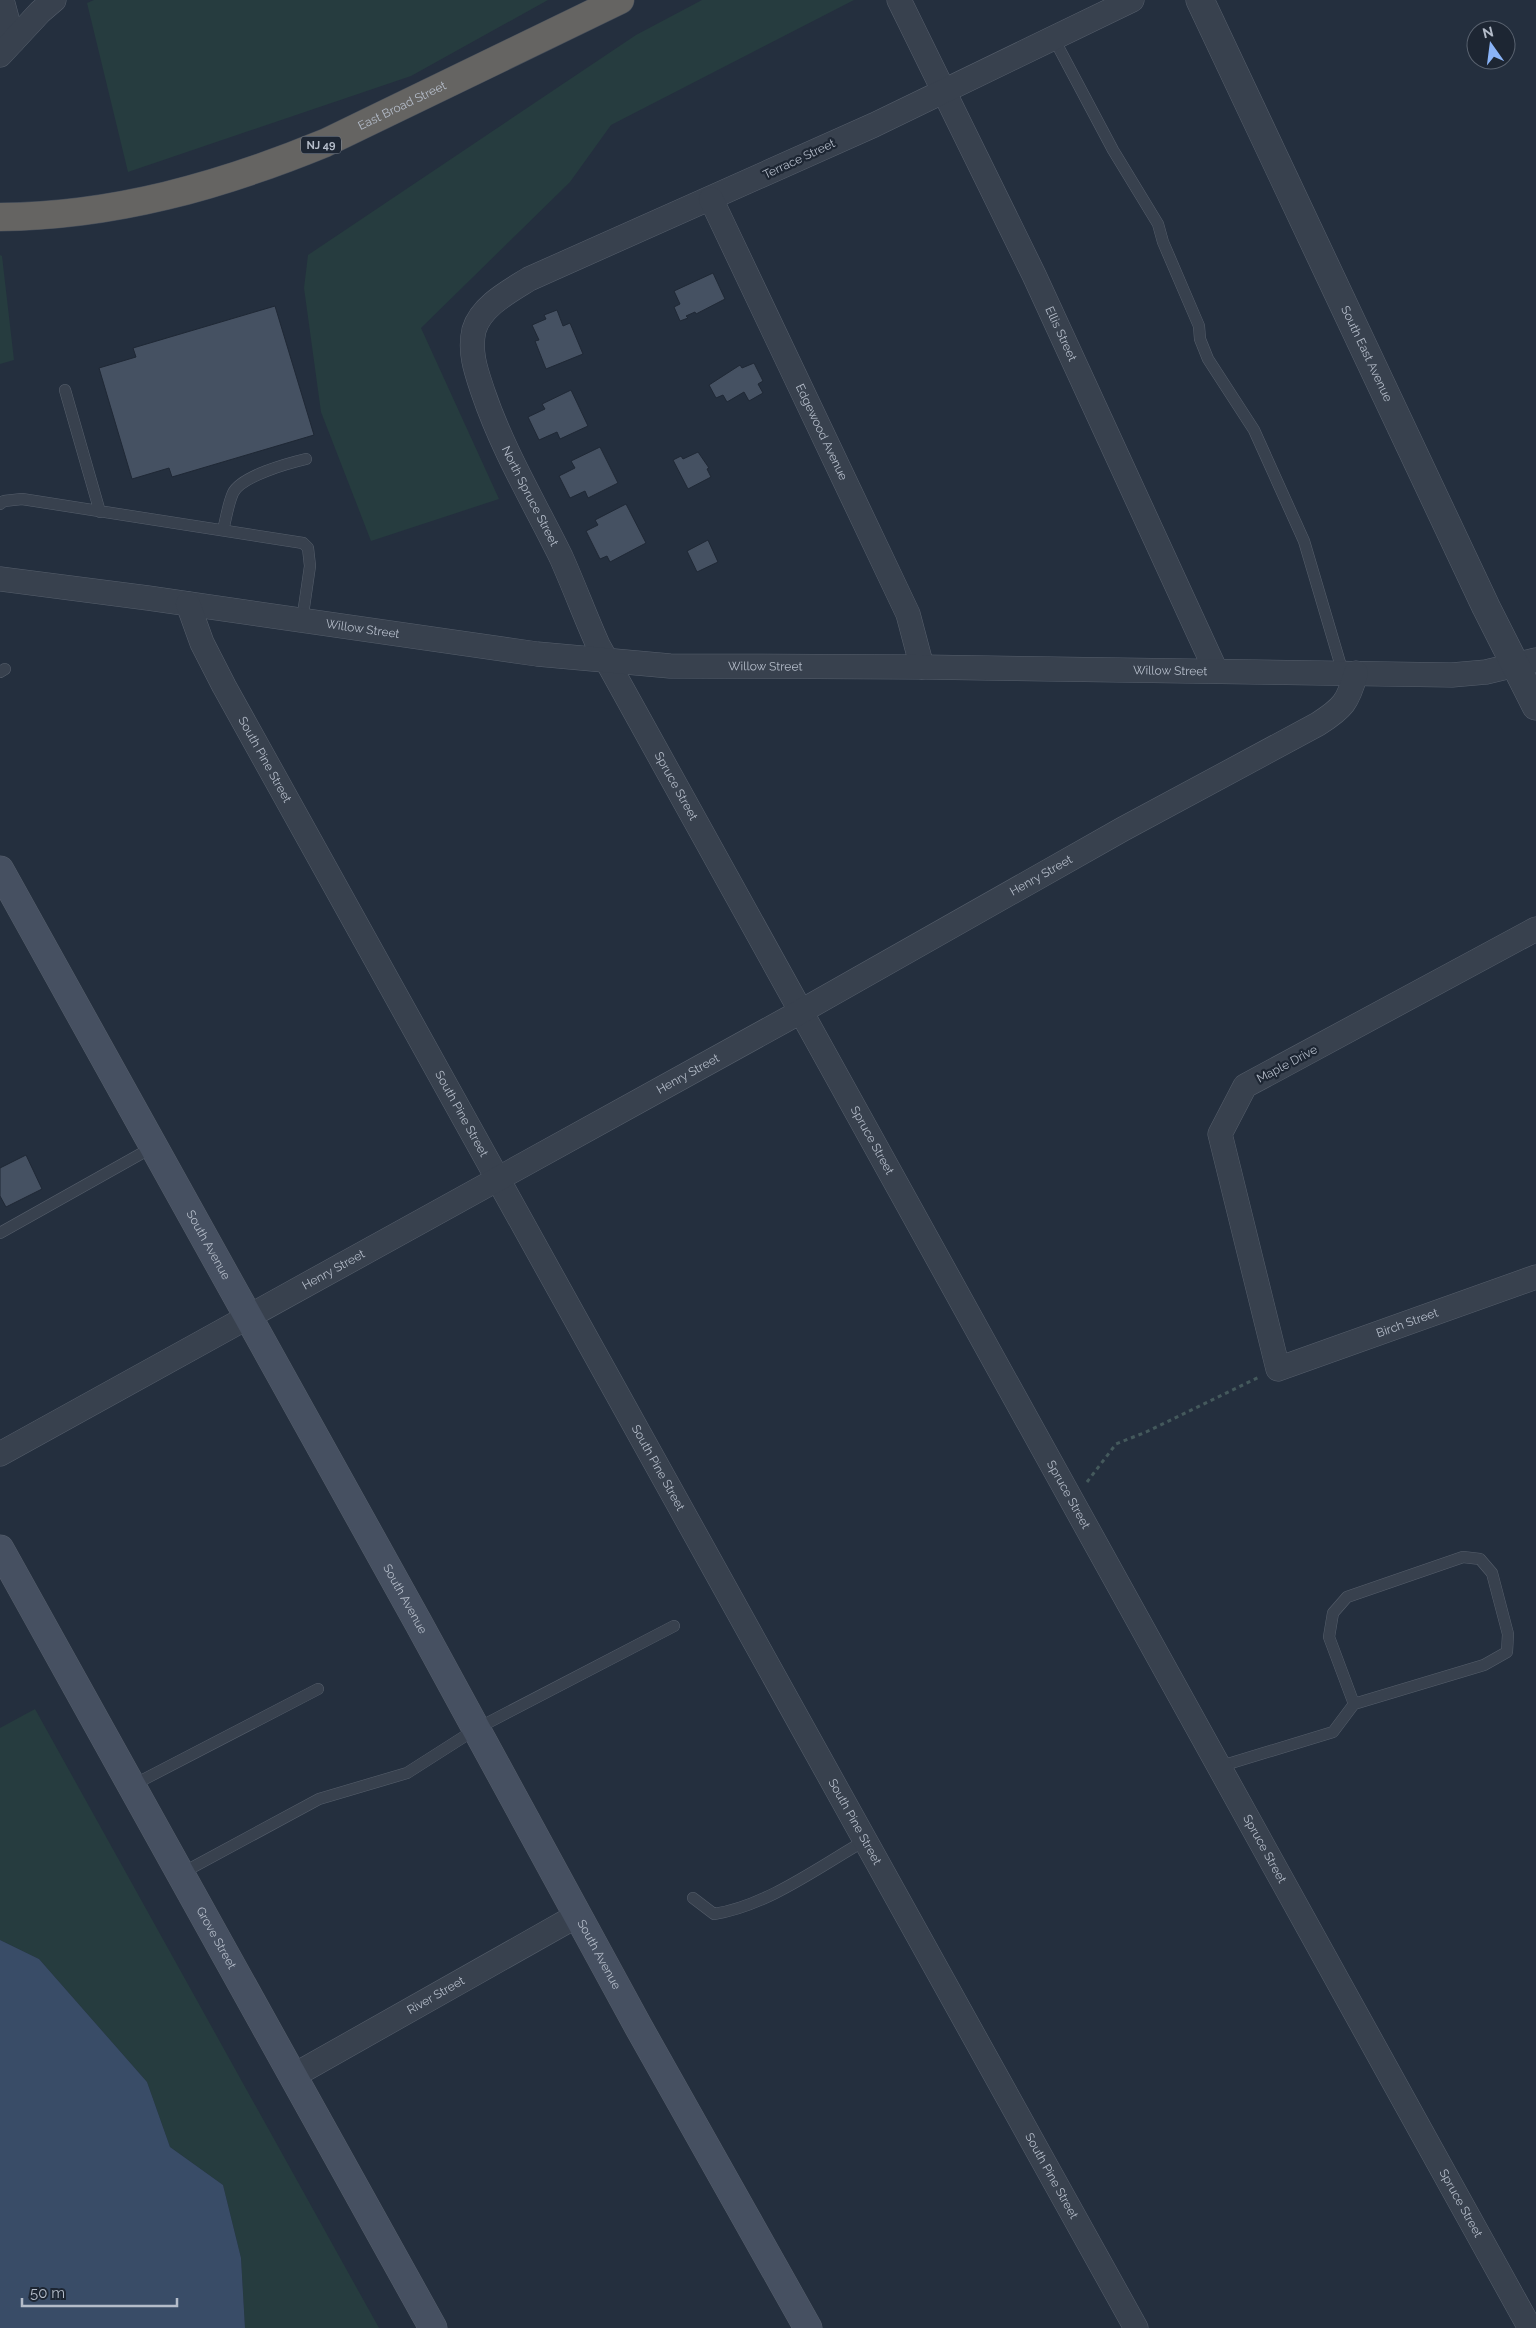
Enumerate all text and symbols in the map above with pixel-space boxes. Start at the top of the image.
north arrow [1466,20,1516,70]
text: N [1481,23,1495,41]
street label: East Broad Street [356,78,448,133]
road number: NJ 49 [301,136,341,154]
street label: Terrace Street [761,136,837,182]
street label: Ellis Street [1042,304,1080,363]
street label: South East Avenue [1338,304,1395,404]
street label: Edgewood Avenue [793,382,850,483]
street label: North Spruce Street [499,444,561,548]
street label: Willow Street [325,617,400,641]
street label: Willow Street [728,659,802,674]
street label: Willow Street [1133,663,1208,678]
street label: South Pine Street [235,714,294,805]
street label: Spruce Street [652,749,701,823]
street label: Henry Street [1007,852,1075,899]
street label: Maple Drive [1254,1042,1320,1086]
street label: Henry Street [654,1051,722,1097]
street label: South Pine Street [432,1068,491,1159]
street label: Spruce Street [848,1104,897,1177]
street label: South Avenue [183,1208,233,1282]
street label: Henry Street [300,1247,367,1293]
street label: Birch Street [1374,1305,1440,1340]
street label: South Pine Street [629,1422,688,1513]
street label: Spruce Street [1044,1458,1093,1531]
street label: South Avenue [380,1562,430,1636]
street label: South Pine Street [825,1776,884,1867]
street label: Spruce Street [1240,1812,1289,1886]
street label: Grove Street [193,1904,239,1972]
street label: South Avenue [574,1917,624,1992]
street label: River Street [404,1974,467,2017]
street label: South Pine Street [1022,2130,1081,2221]
street label: Spruce Street [1436,2167,1485,2240]
scale bar [22,2276,178,2308]
text: 50 m [30,2284,65,2302]

